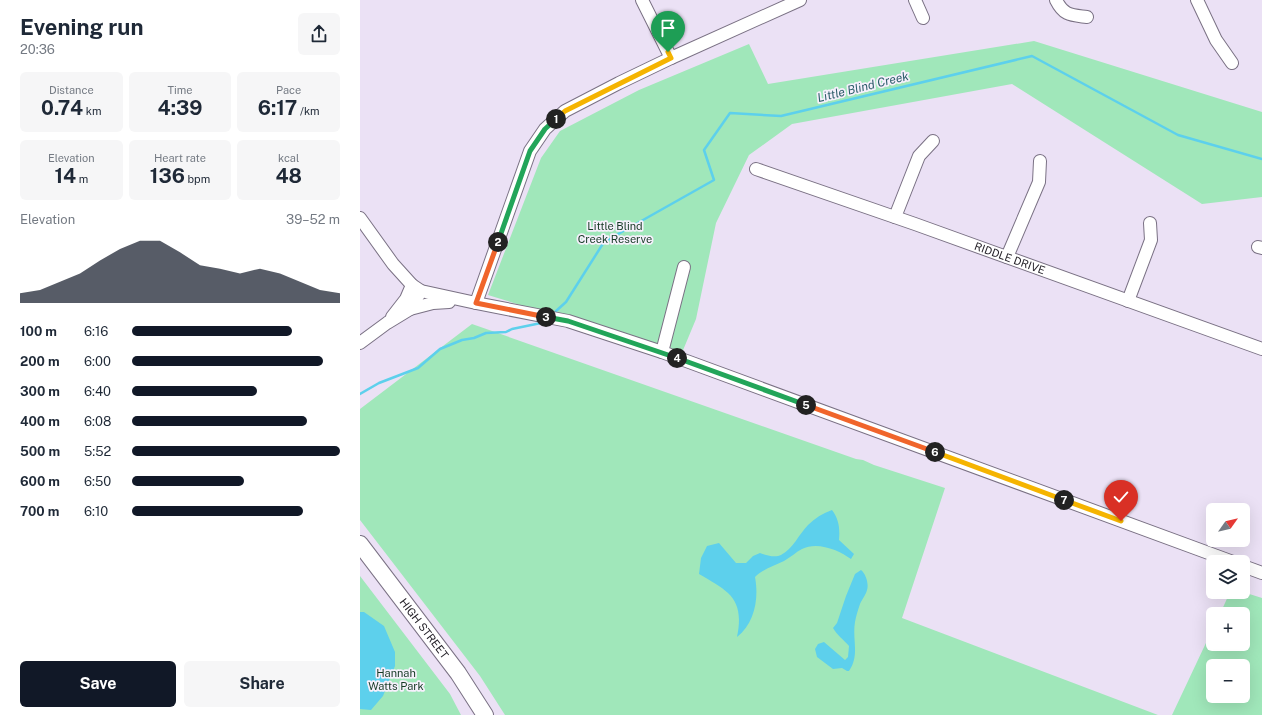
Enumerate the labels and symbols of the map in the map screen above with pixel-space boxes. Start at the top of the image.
pin [651,11,685,52]
water label: Little Blind Creek [816,69,911,105]
pin: 1 [546,109,566,129]
park label: Little Blind Creek Reserve [578,220,652,245]
pin: 2 [488,232,508,252]
street label: RIDDLE DRIVE [973,240,1047,276]
pin: 3 [536,307,556,327]
pin: 4 [667,348,687,368]
pin: 5 [796,395,816,415]
pin: 6 [925,442,945,462]
pin [1104,480,1138,521]
pin: 7 [1054,490,1074,510]
north arrow [1206,503,1250,547]
street label: HIGH STREET [397,596,451,661]
park label: Hannah Watts Park [368,667,424,692]

